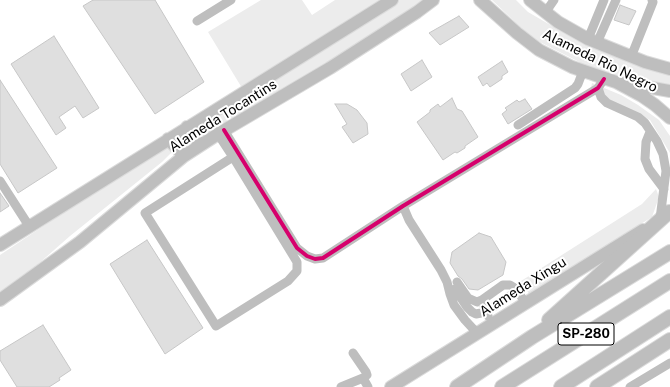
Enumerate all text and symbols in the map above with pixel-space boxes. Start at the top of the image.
street label: Alameda Rio Negro [540,26,660,96]
street label: Alameda Tocantins [166,76,280,156]
street label: Alameda Xingu [476,254,570,320]
road number: SP-280 [558,323,614,345]

